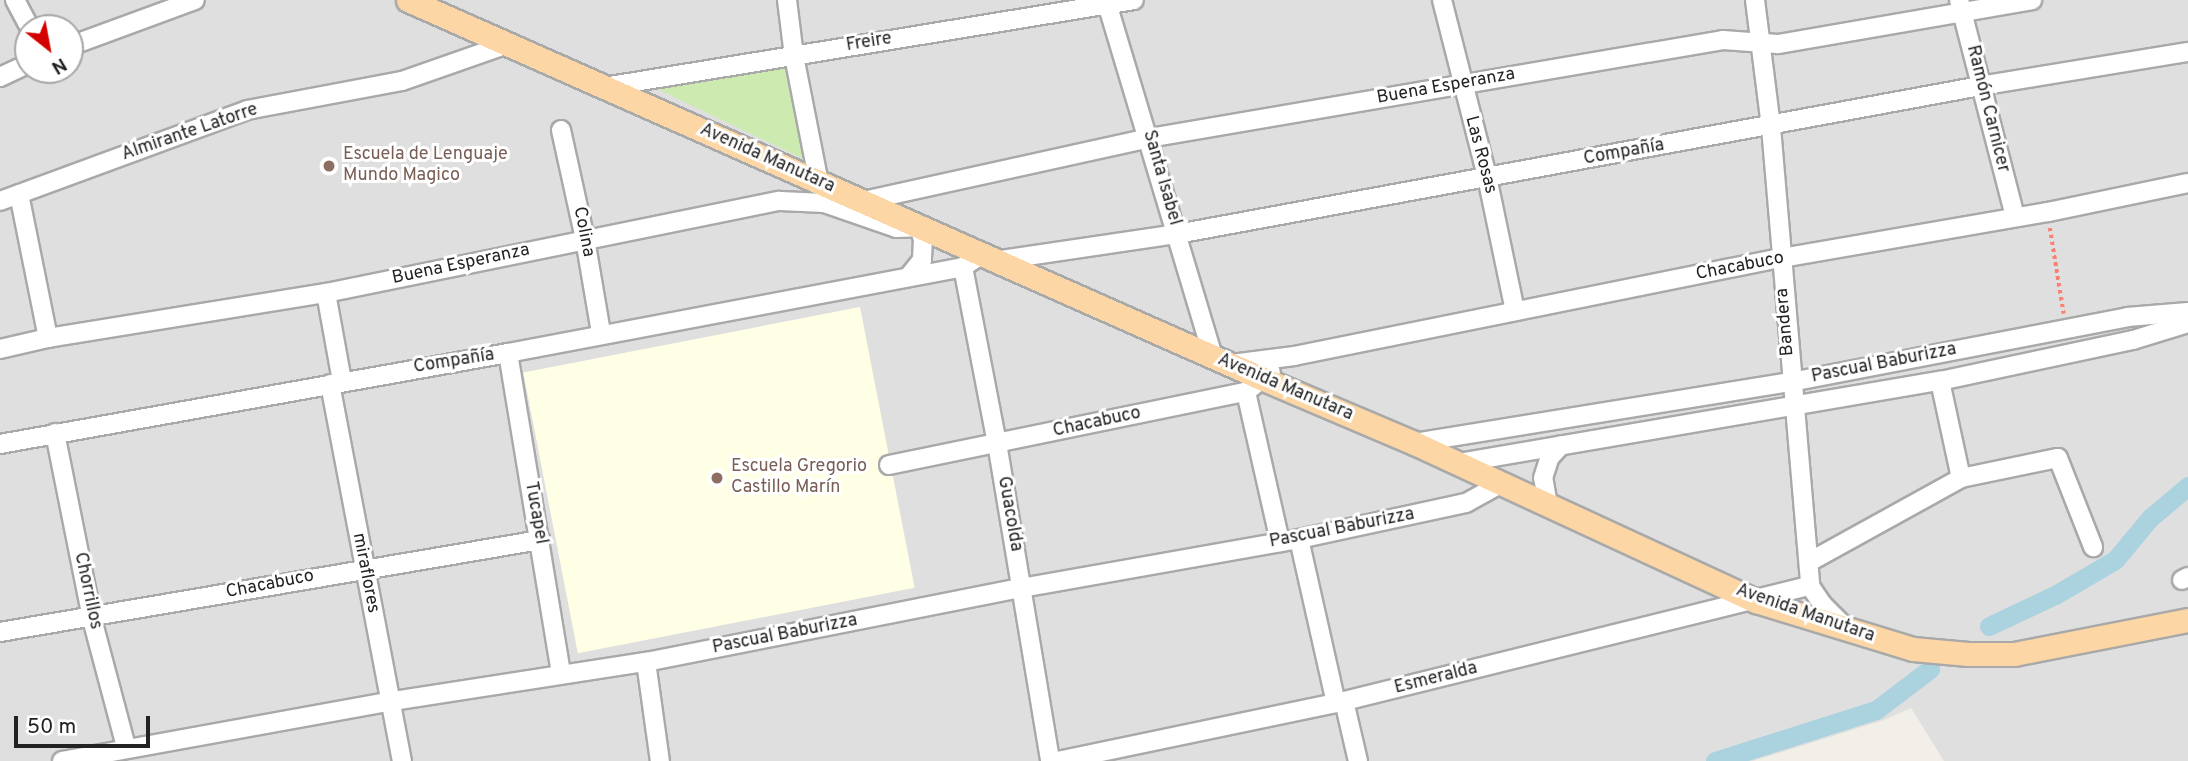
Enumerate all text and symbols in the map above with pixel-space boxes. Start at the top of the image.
north arrow [14,14,84,84]
street label: Freire [845,29,893,57]
street label: Ramón Carnicer [1961,43,2013,175]
text: N [47,51,71,79]
street label: Buena Esperanza [1375,64,1517,110]
street label: Almirante Latorre [119,100,261,166]
street label: Las Rosas [1459,114,1501,196]
street label: Avenida Manutara [696,120,838,198]
street label: Santa Isabel [1137,128,1185,228]
street label: Compañía [1582,135,1666,171]
place label: Escuela de Lenguaje Mundo Magico [343,145,508,188]
marker: Escuela de Lenguaje Mundo Magico [321,158,337,174]
street label: Colina [568,205,598,259]
street label: Buena Esperanza [390,240,532,290]
street label: Chacabuco [1694,248,1786,286]
street label: Bandera [1772,287,1800,357]
street label: Pascual Baburizza [1810,339,1958,389]
street label: Compañía [412,345,496,379]
street label: Avenida Manutara [1214,350,1356,426]
street label: Chacabuco [1051,403,1143,443]
place label: Escuela Gregorio Castillo Marín [731,457,867,500]
marker: Escuela Gregorio Castillo Marín [709,470,725,486]
street label: Guacolda [992,475,1026,553]
street label: Tucapel [519,480,551,546]
street label: Pascual Baburizza [1268,504,1416,554]
street label: miraflores [347,531,383,615]
street label: Chorrillos [68,551,106,631]
street label: Chacabuco [224,566,316,604]
street label: Avenida Manutara [1733,580,1877,648]
street label: Pascual Baburizza [711,610,859,660]
street label: Esmeralda [1392,658,1480,700]
scale bar [18,702,154,746]
text: 50 m [27,714,76,741]

